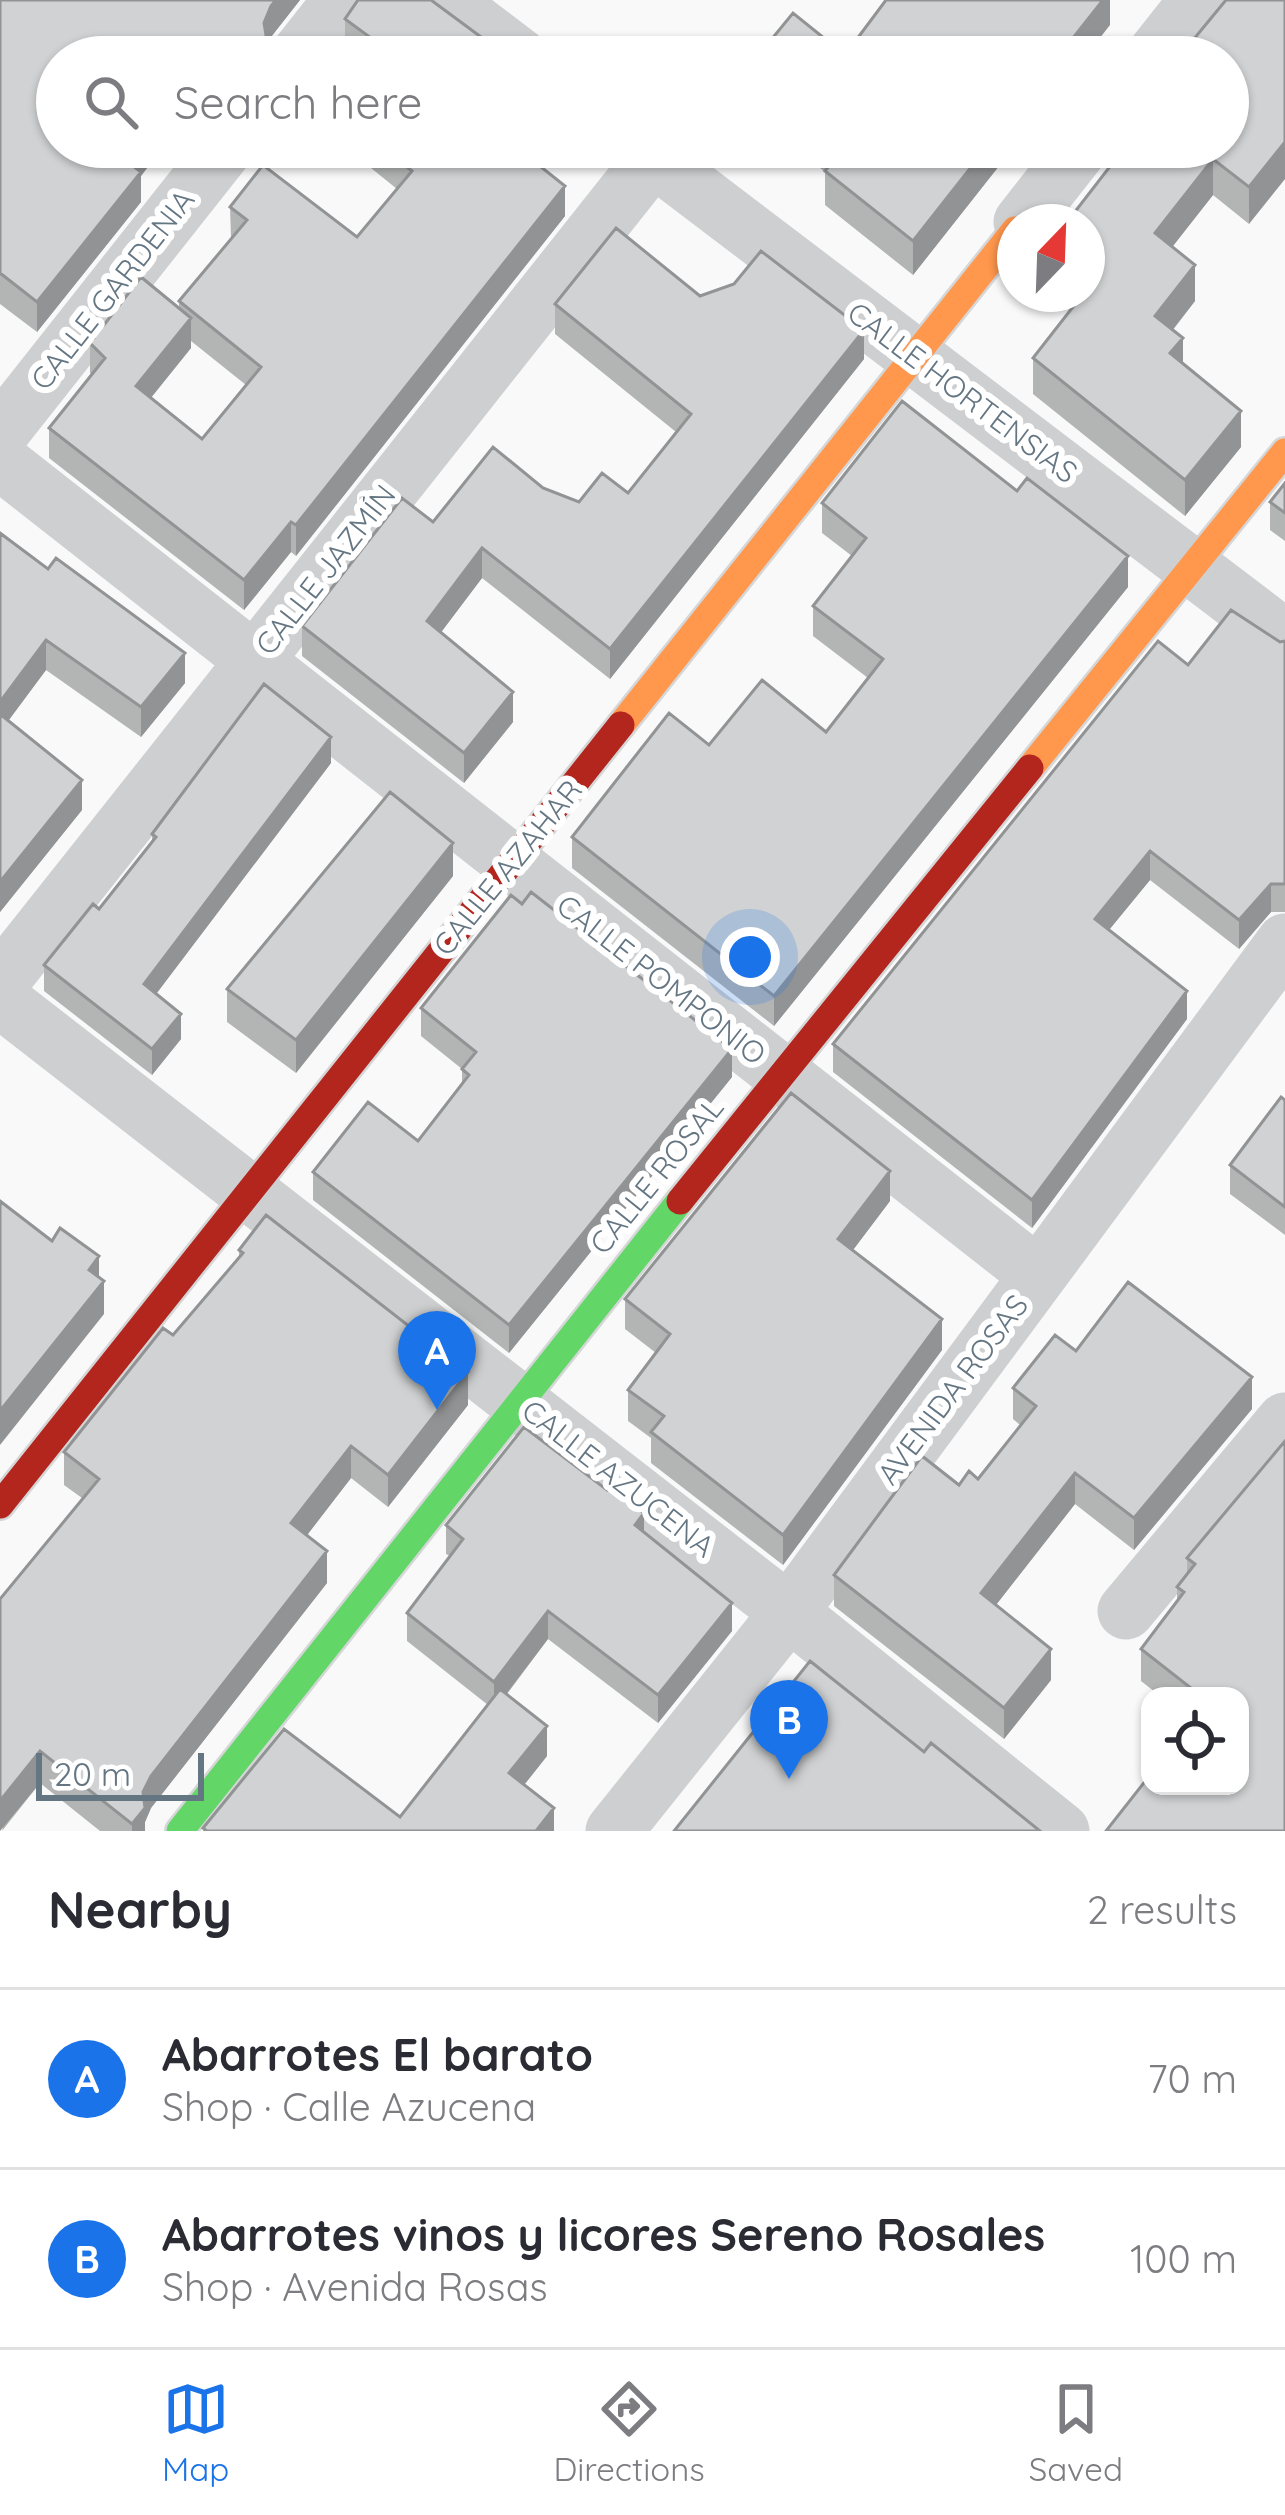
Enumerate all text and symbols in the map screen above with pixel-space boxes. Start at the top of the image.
search box [36,36,1249,168]
icon: search [78,69,144,135]
text: Search here [174,74,422,130]
street label: CALLE GARDENIA [22,182,202,397]
north arrow [997,204,1105,312]
street label: CALLE HORTENSIAS [840,293,1085,491]
street label: CALLE JAZMÍN [247,477,404,662]
street label: CALLE AZAHAR [425,772,590,963]
street label: CALLE POMPONIO [549,886,774,1073]
your location [720,927,780,987]
street label: CALLE ROSAL [581,1089,731,1262]
street label: AVENIDA ROSAS [868,1287,1036,1492]
pin: A [398,1311,476,1410]
street label: CALLE AZUCENA [515,1391,723,1565]
pin: B [750,1680,828,1779]
map controls [1141,1687,1249,1795]
button: locate [1141,1687,1249,1795]
scale bar [36,1747,204,1800]
text: 20 m [54,1753,131,1794]
text: Nearby [48,1877,232,1941]
text: 2 results [1087,1885,1237,1934]
text: Abarrotes El barato [162,2026,593,2082]
text: A [75,2054,99,2103]
text: 70 m [1148,2054,1237,2103]
text: Shop · Calle Azucena [162,2082,536,2131]
text: Abarrotes vinos y licores Sereno Rosales [162,2206,1045,2262]
text: B [74,2234,100,2283]
text: 100 m [1130,2234,1237,2283]
text: Shop · Avenida Rosas [162,2262,548,2311]
tab: Map [162,2376,229,2489]
tab: Directions [553,2376,705,2489]
tab: Saved [1029,2376,1123,2489]

